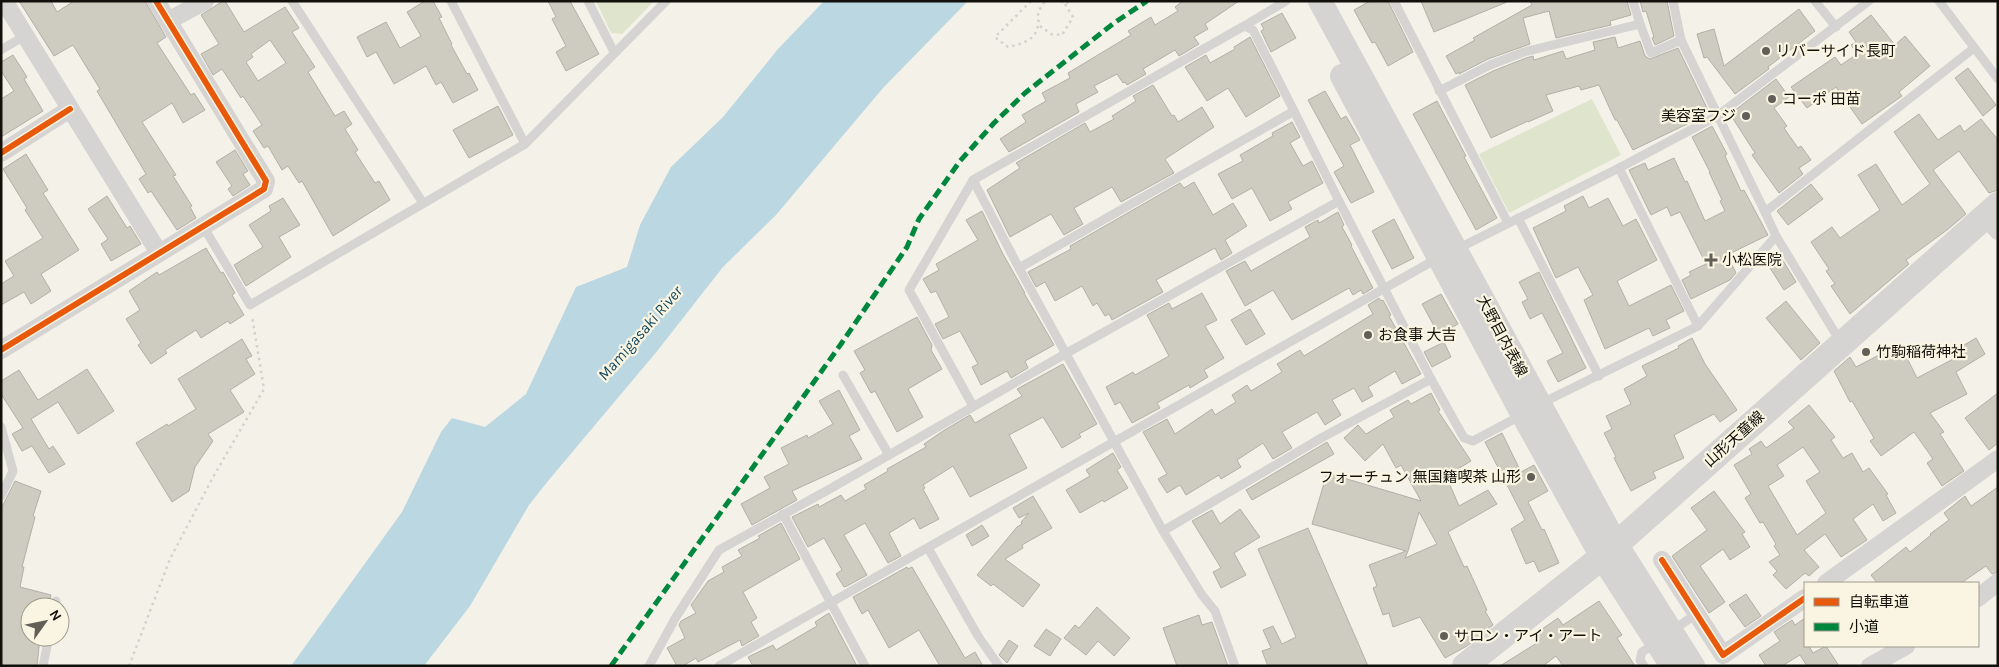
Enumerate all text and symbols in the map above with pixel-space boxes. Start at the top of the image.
place label: リバーサイド長町 [1776,42,1896,60]
marker: リバーサイド長町 [1760,45,1772,57]
place label: コーポ 田苗 [1782,90,1861,108]
marker: コーポ 田苗 [1766,93,1778,105]
place label: 美容室フジ [1661,107,1736,125]
marker: 美容室フジ [1740,110,1752,122]
place label: 小松医院 [1722,251,1782,269]
marker: 小松医院 [1704,253,1718,267]
water label: Mamigasaki River [594,281,687,384]
street label: 大野目内表線 [1473,292,1531,380]
place label: お食事 大吉 [1378,326,1457,344]
marker: お食事 大吉 [1362,329,1374,341]
place label: 竹駒稲荷神社 [1876,343,1966,361]
marker: 竹駒稲荷神社 [1860,346,1872,358]
street label: 山形天童線 [1700,407,1768,471]
place label: フォーチュン 無国籍喫茶 山形 [1319,468,1521,486]
marker: フォーチュン 無国籍喫茶 山形 [1525,471,1537,483]
legend [1804,582,1979,647]
text: 自転車道 [1849,593,1909,611]
north arrow [20,597,70,647]
text: N [46,606,65,624]
text: 小道 [1849,618,1879,636]
place label: サロン・アイ・アート [1454,627,1602,645]
marker: サロン・アイ・アート [1438,630,1450,642]

